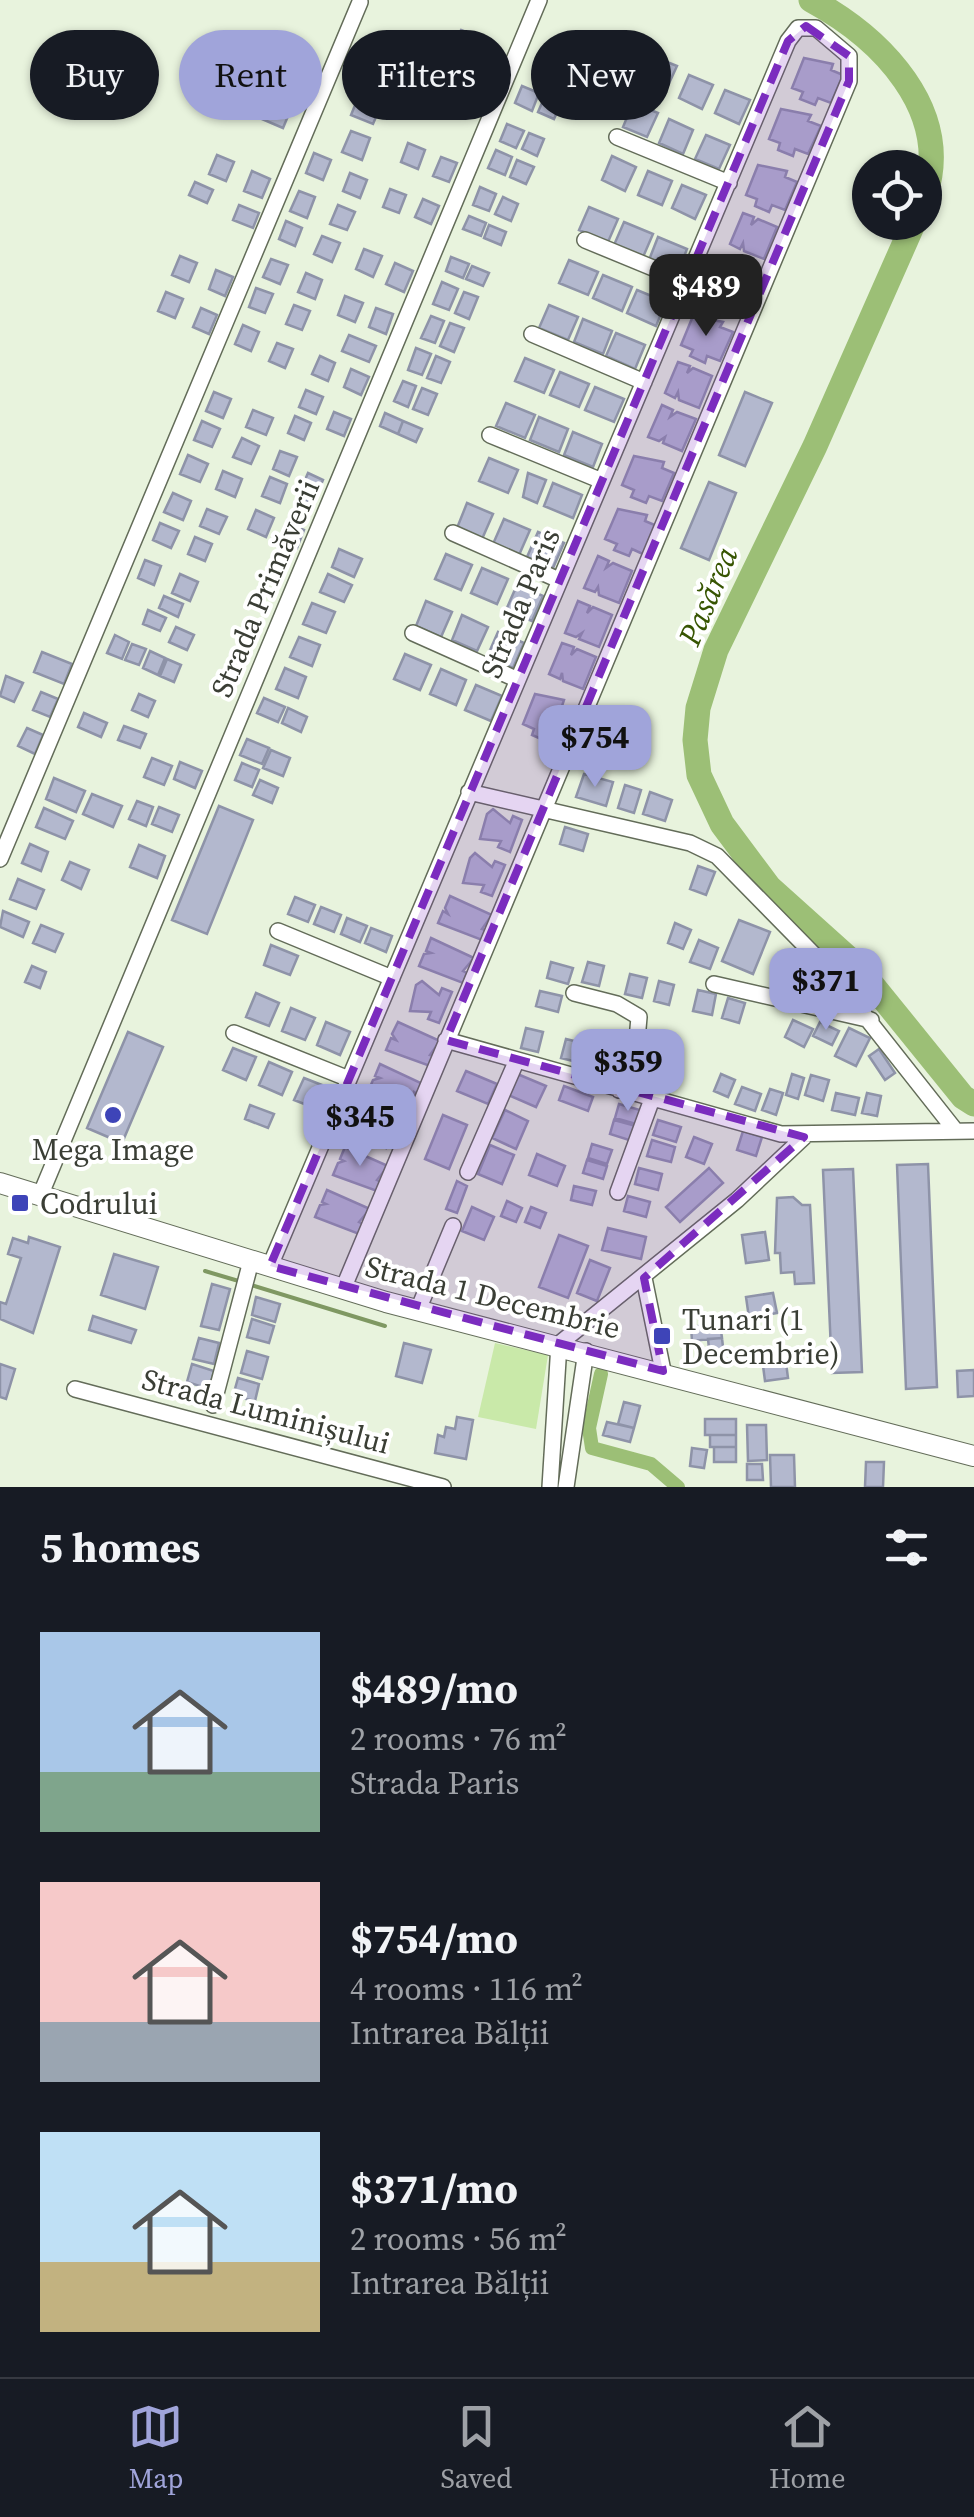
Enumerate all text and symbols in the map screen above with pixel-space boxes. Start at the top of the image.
chip: Buy [30,30,159,120]
chip: Rent [179,30,322,120]
chip: Filters [342,30,511,120]
chip: New [531,30,671,120]
map controls [852,150,942,240]
button: locate [852,150,942,240]
pin: $489 [647,254,765,339]
text: $489 [671,264,741,308]
street label: Strada Primăverii [201,473,329,703]
street label: Strada Paris [470,522,570,684]
water label: Pasărea [667,539,749,653]
pin: $754 [536,705,654,790]
text: $754 [560,715,630,759]
pin: $371 [767,948,885,1033]
text: $371 [791,958,861,1002]
pin: $359 [569,1029,687,1114]
text: $359 [593,1039,663,1083]
pin: $345 [301,1084,419,1169]
text: $345 [325,1094,395,1138]
marker: Mega Image [102,1104,124,1126]
place label: Mega Image [32,1129,194,1170]
place label: Codrului [40,1183,158,1224]
marker: Codrului [9,1192,31,1214]
street label: Strada 1 Decembrie [361,1246,625,1348]
place label: Tunari (1 Decembrie) [682,1299,840,1374]
marker: Tunari (1 Decembrie) [651,1325,673,1347]
street label: Strada Luminișului [138,1358,394,1464]
text: 5 homes [40,1518,200,1576]
icon: filters [879,1520,934,1575]
text: $489/mo [350,1659,518,1717]
icon: home [120,1672,240,1792]
text: 2 rooms · 76 m² [350,1717,567,1761]
text: Strada Paris [350,1761,519,1805]
text: $754/mo [350,1909,518,1967]
icon: home [120,1922,240,2042]
text: 4 rooms · 116 m² [350,1967,583,2011]
text: Intrarea Bălții [350,2011,549,2055]
text: $371/mo [350,2159,518,2217]
icon: home [120,2172,240,2292]
text: 2 rooms · 56 m² [350,2217,567,2261]
text: Intrarea Bălții [350,2261,549,2305]
tab: Map [128,2399,183,2497]
tab: Saved [440,2399,512,2497]
tab: Home [769,2399,846,2497]

